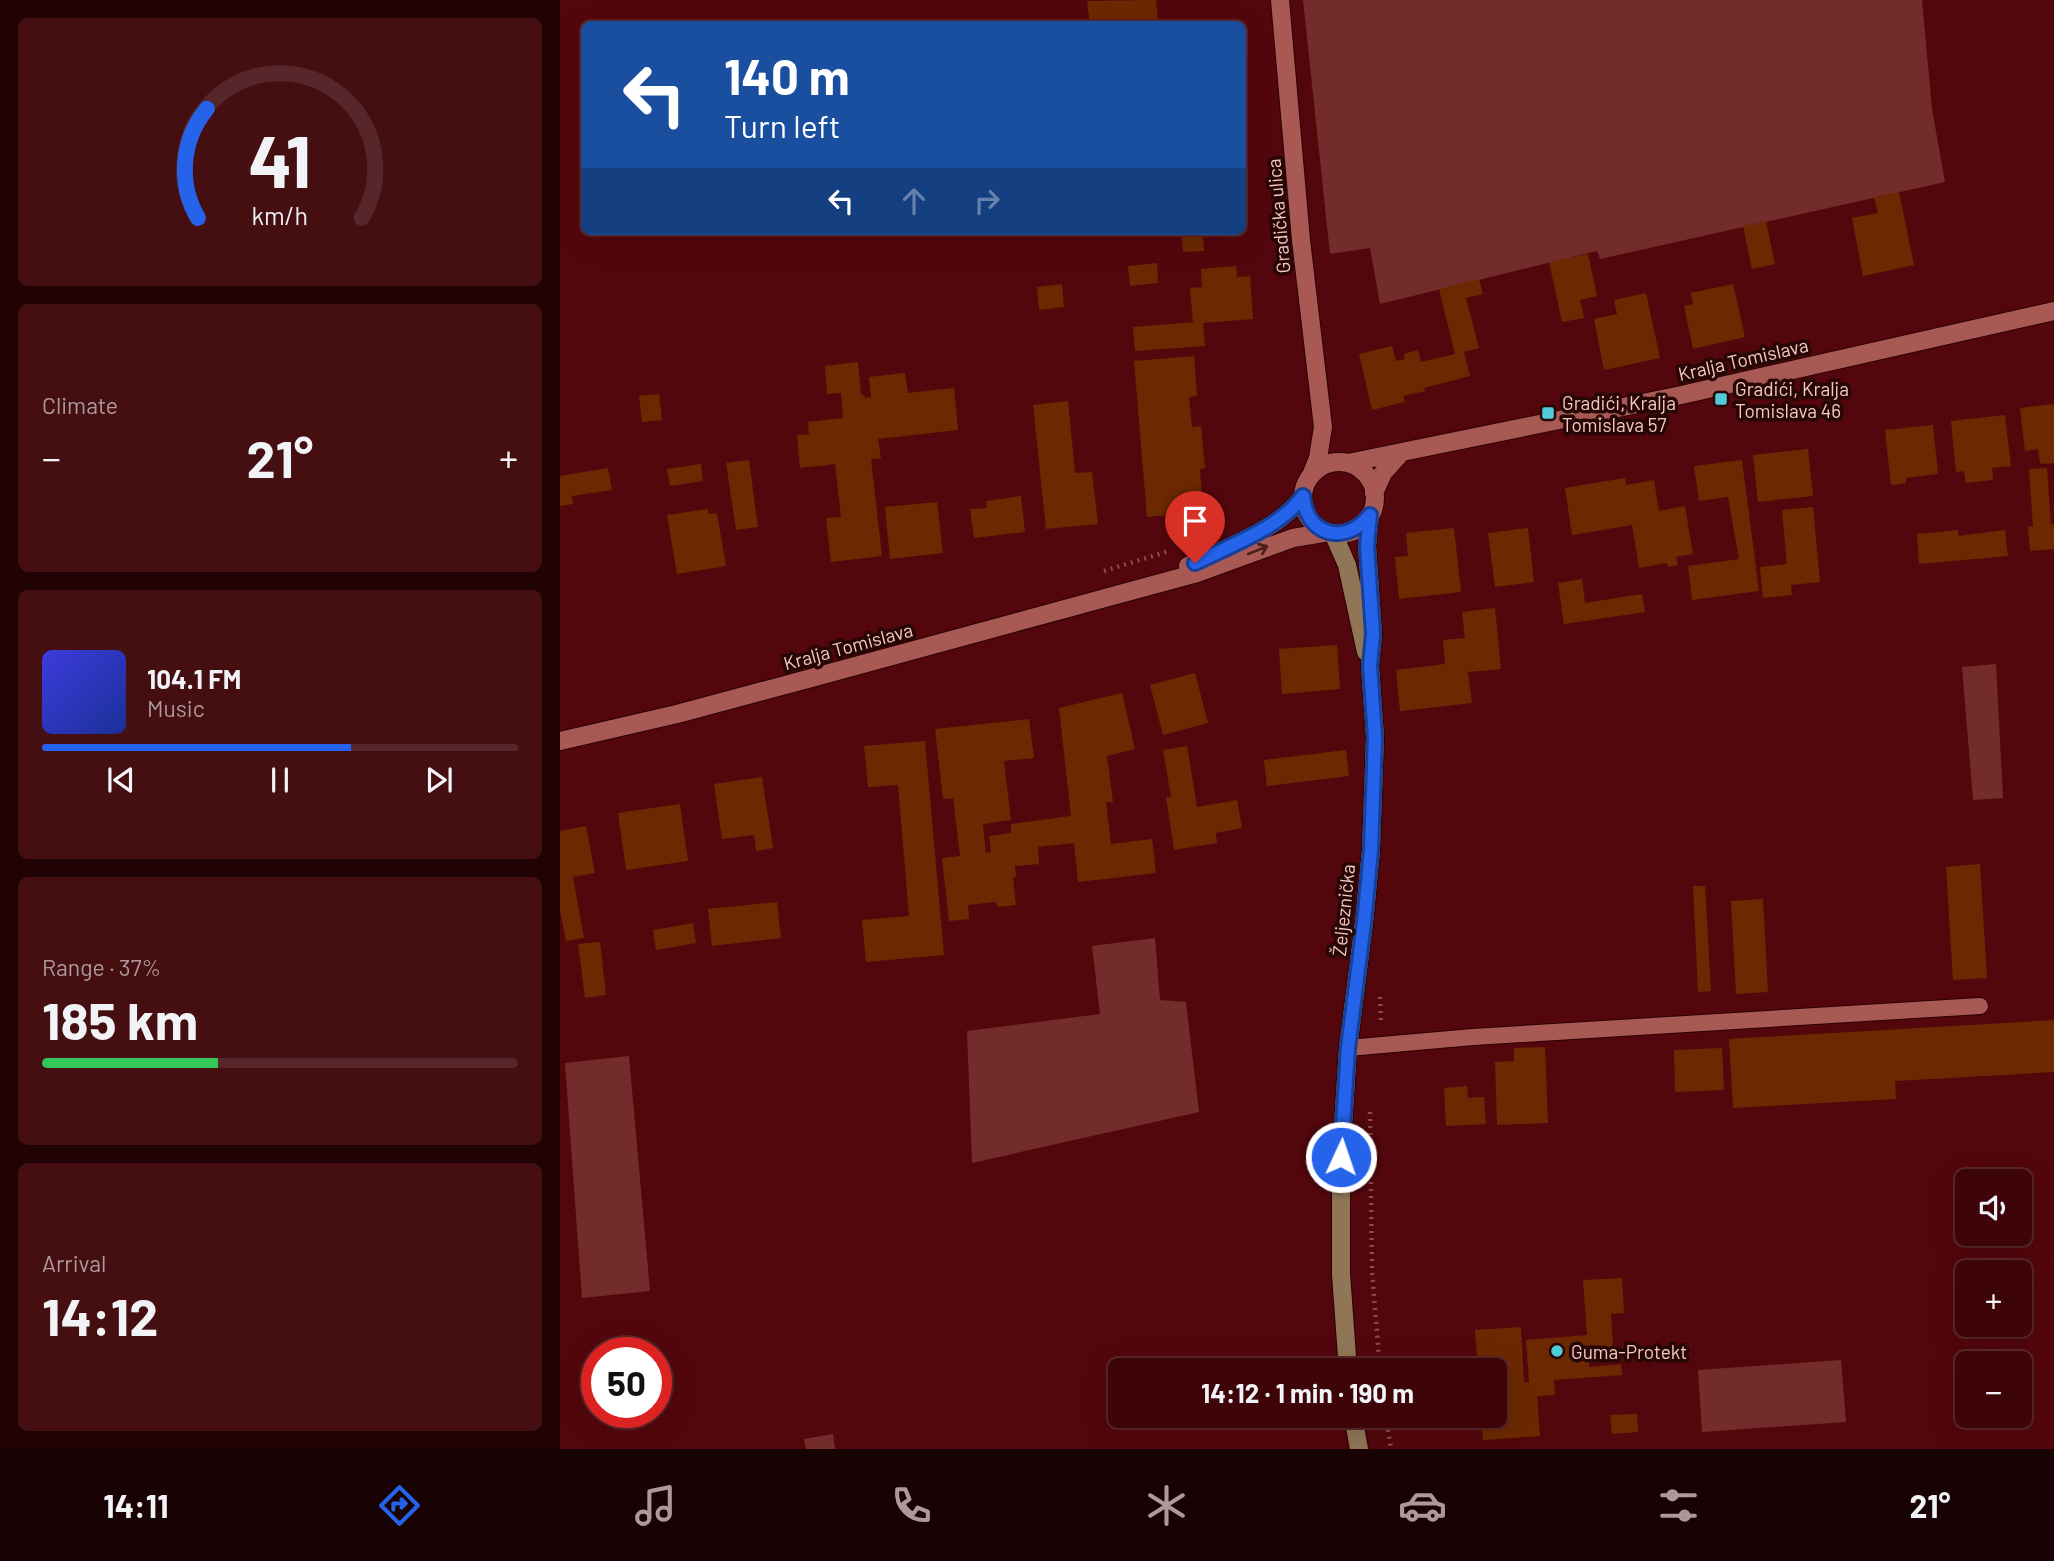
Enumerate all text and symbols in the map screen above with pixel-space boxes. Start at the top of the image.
text: 140 m [724,46,850,105]
icon: left [609,49,700,140]
text: Turn left [724,106,841,144]
text: 41 [249,115,311,203]
street label: Gradička ulica [1262,158,1294,274]
icon: left [822,182,860,220]
icon: ahead [895,182,933,220]
icon: right [968,182,1006,220]
text: km/h [252,200,308,230]
street label: Kralja Tomislava [1676,333,1810,385]
place label: Gradići, Kralja Tomislava 46 [1735,377,1849,422]
text: Climate [42,391,118,419]
place label: Gradići, Kralja Tomislava 57 [1562,391,1676,436]
marker: Gradići, Kralja Tomislava 46 [1713,391,1729,407]
marker: Gradići, Kralja Tomislava 57 [1540,405,1556,421]
text: 21° [247,426,313,488]
text: − [42,434,61,480]
text: + [499,434,518,480]
pin [1165,491,1225,563]
icon: arrive [1176,502,1214,540]
one-way arrow [1247,543,1269,556]
street label: Kralja Tomislava [781,618,915,674]
text: 104.1 FM [147,663,241,694]
text: Music [147,694,205,722]
icon: previous [102,761,140,799]
icon: pause [261,761,299,799]
icon: next [420,761,458,799]
street label: Željeznička [1327,863,1359,957]
text: Range · 37% [42,953,161,981]
text: 185 km [42,988,198,1050]
position arrow [1304,1120,1378,1194]
map controls [1955,1169,2032,1428]
button: sound [1955,1169,2032,1246]
text: Arrival [42,1249,106,1277]
button: + [1955,1260,2032,1337]
text: 14:12 [42,1284,158,1346]
speed limit sign: 50 [581,1337,672,1428]
place label: Guma-Protekt [1571,1340,1687,1363]
marker: Guma-Protekt [1549,1343,1565,1359]
button: − [1955,1351,2032,1428]
text: 14:12 · 1 min · 190 m [1201,1377,1414,1408]
icon: directions [375,1481,424,1530]
icon: music [631,1481,680,1530]
icon: phone [887,1481,936,1530]
icon: climate [1142,1481,1191,1530]
icon: car [1398,1481,1447,1530]
icon: filters [1654,1481,1703,1530]
text: 14:11 [103,1486,169,1524]
text: 21° [1909,1486,1951,1524]

